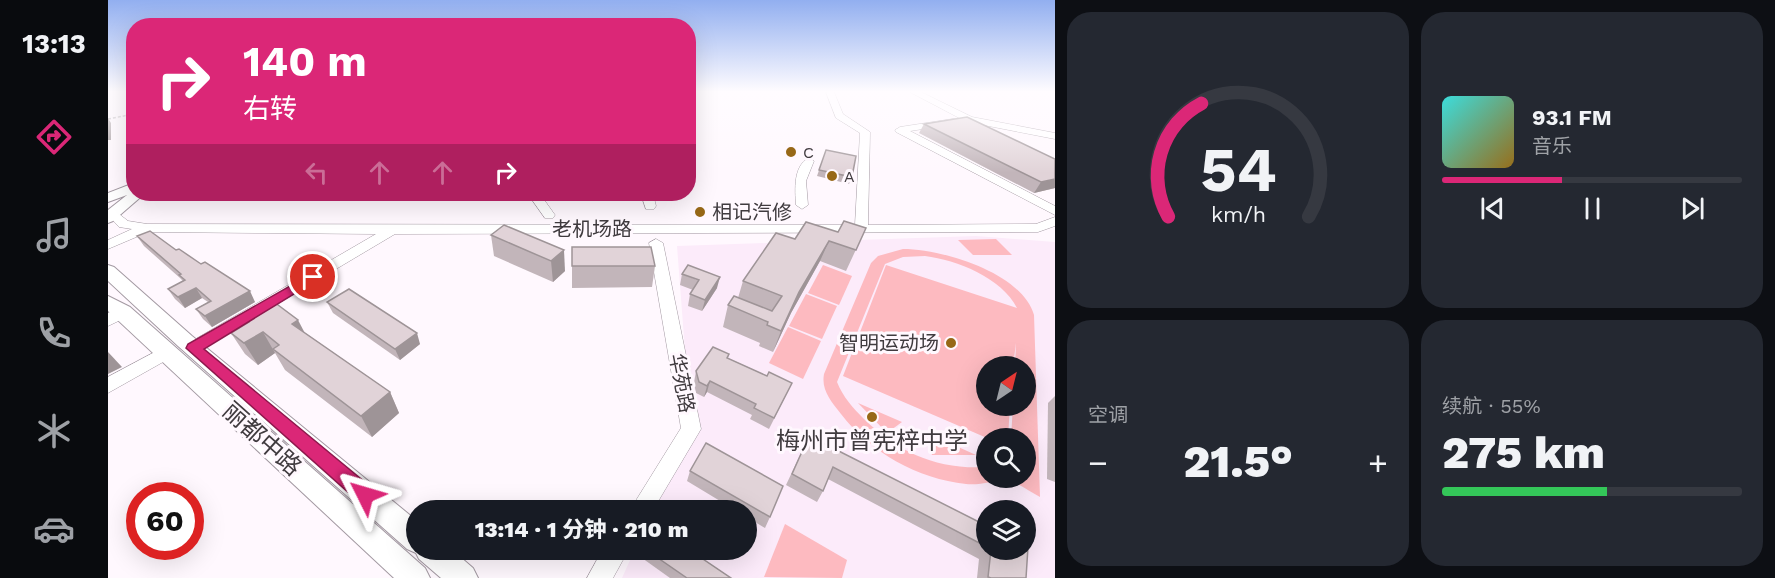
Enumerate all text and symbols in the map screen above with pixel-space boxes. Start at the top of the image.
text: 13:13 [22,28,86,60]
text: 140 m [243,37,367,86]
icon: right [144,42,222,120]
text: 右转 [243,93,297,125]
text: 93.1 FM [1532,105,1612,130]
icon: directions [33,116,75,158]
text: 54 [1200,133,1276,206]
text: 音乐 [1532,134,1572,158]
place label: C [803,143,814,162]
marker: C [784,145,798,159]
icon: left [300,156,333,189]
icon: ahead [363,156,396,189]
icon: ahead [426,156,459,189]
icon: right [489,156,522,189]
place label: A [844,167,855,186]
marker: A [825,169,839,183]
icon: previous [1476,192,1509,225]
icon: pause [1576,192,1609,225]
icon: next [1676,192,1709,225]
place label: 相记汽修 [712,200,792,224]
text: km/h [1210,203,1266,228]
marker: 相记汽修 [693,205,707,219]
icon: music [33,214,75,256]
street label: 老机场路 [552,217,632,241]
pin [287,251,338,302]
icon: arrive [296,260,329,293]
icon: phone [33,312,75,354]
place label: 智明运动场 [839,331,939,355]
marker: 智明运动场 [944,336,958,350]
street label: 华苑路 [664,351,700,415]
north arrow [976,356,1036,416]
map controls [976,356,1036,560]
text: 续航 · 55% [1442,394,1541,418]
street label: 丽都中路 [217,396,307,482]
text: 空调 [1088,403,1128,427]
icon: climate [33,410,75,452]
marker: 梅州市曾宪梓中学 [865,410,879,424]
text: 275 km [1442,426,1605,479]
place label: 梅州市曾宪梓中学 [776,427,968,455]
button: search [976,428,1036,488]
text: 21.5° [1183,435,1293,488]
text: − [1088,443,1108,482]
text: + [1368,443,1388,482]
position arrow [333,463,397,527]
speed limit sign: 60 [126,482,204,560]
button: layers [976,500,1036,560]
icon: car [33,508,75,550]
text: 13:14 · 1 分钟 · 210 m [475,517,688,542]

